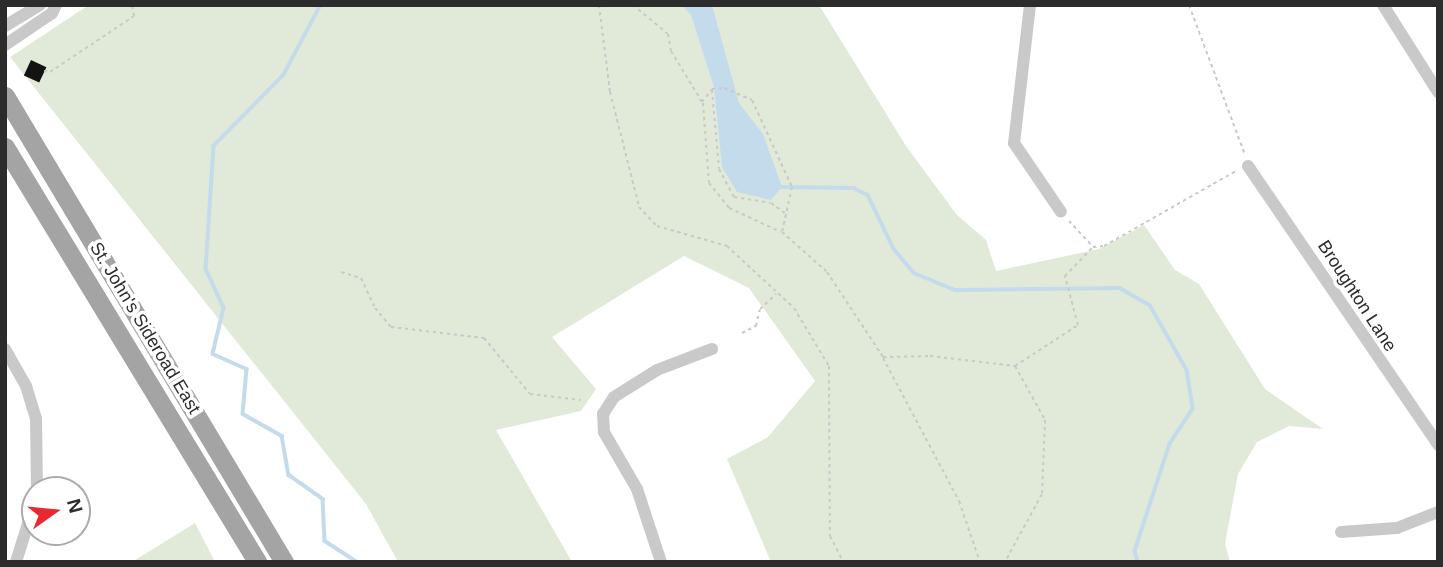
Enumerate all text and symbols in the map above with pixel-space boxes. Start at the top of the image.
street label: Broughton Lane [1313,236,1401,356]
street label: St. John's Sideroad East [85,238,205,418]
north arrow [21,476,91,546]
text: N [63,497,87,515]

